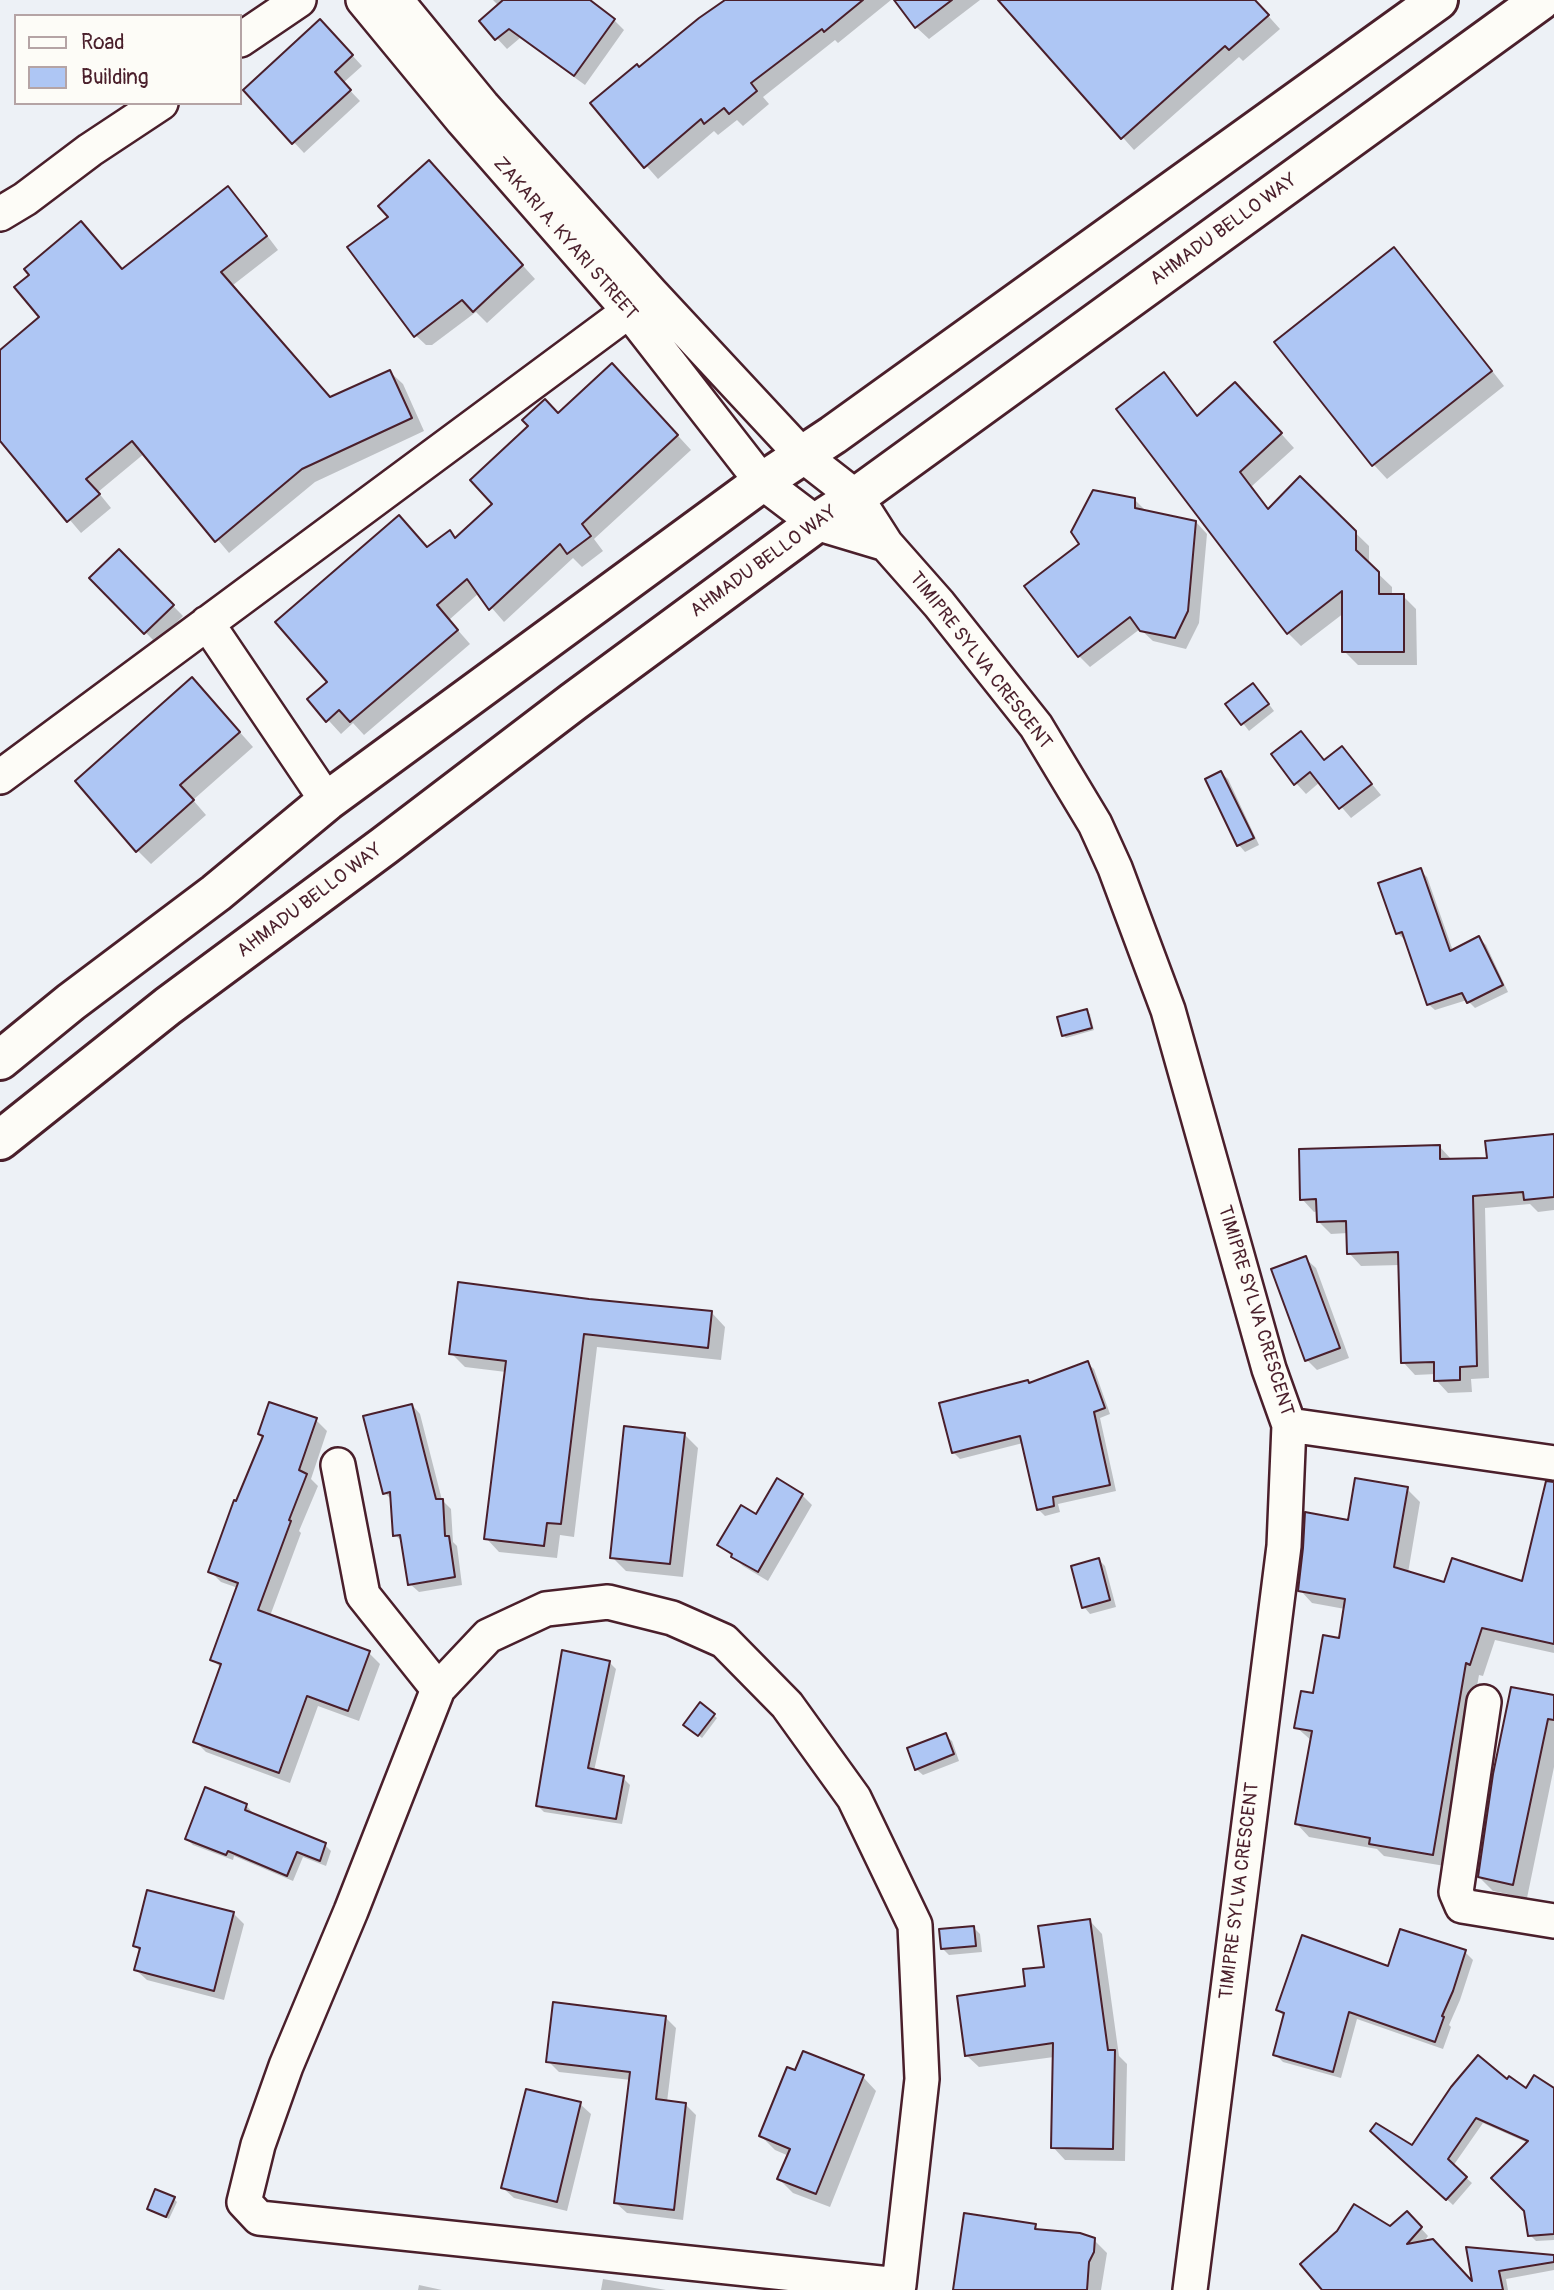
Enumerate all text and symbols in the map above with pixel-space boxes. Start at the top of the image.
legend [14,14,242,105]
text: Road [81,29,125,56]
text: Building [81,64,148,91]
street label: ZAKARI A. KYARI STREET [488,153,642,325]
street label: AHMADU BELLO WAY [1146,169,1302,291]
street label: AHMADU BELLO WAY [686,501,842,623]
street label: TIMIPRE SYLVA CRESCENT [904,568,1056,754]
street label: AHMADU BELLO WAY [233,839,387,963]
street label: TIMIPRE SYLVA CRESCENT [1212,1203,1298,1419]
street label: TIMIPRE SYLVA CRESCENT [1215,1781,1265,2001]

